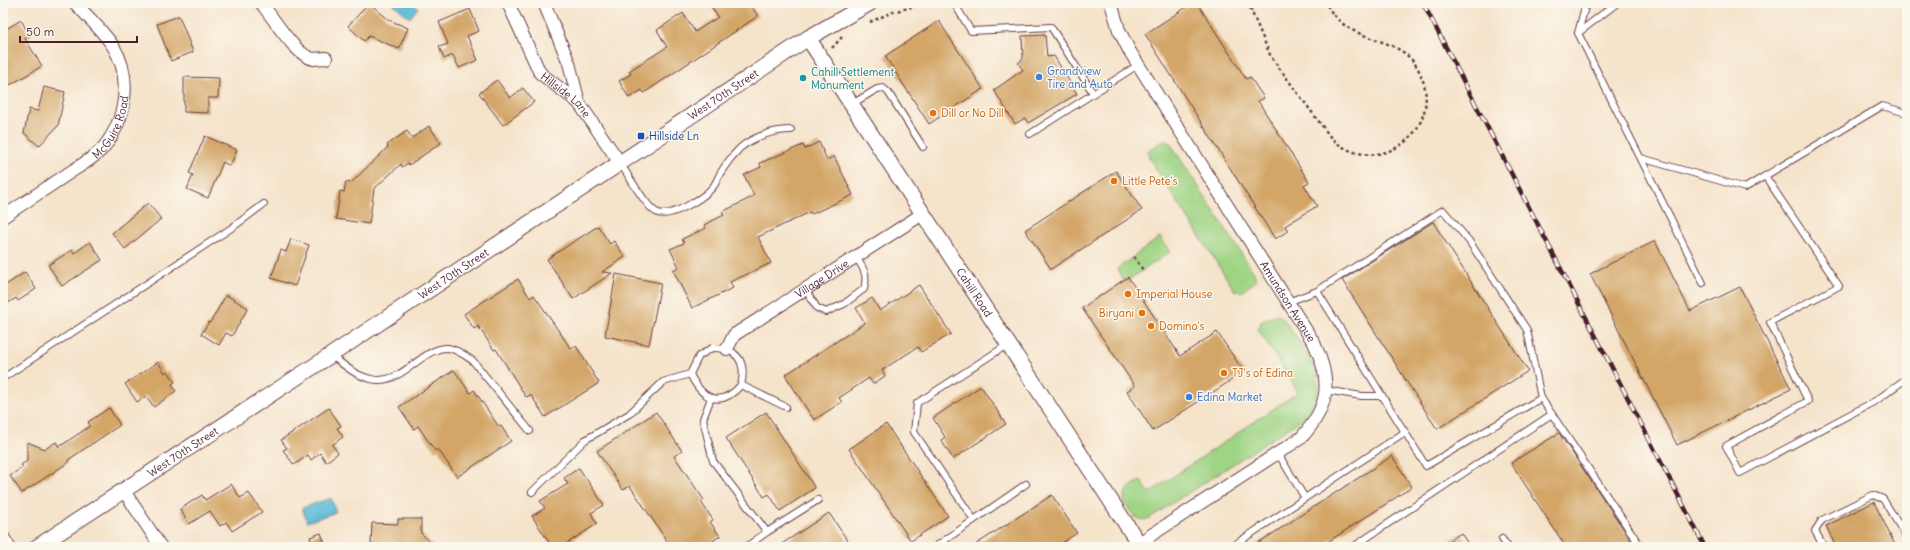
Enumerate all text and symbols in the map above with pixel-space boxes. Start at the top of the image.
scale bar [20,18,137,44]
text: 50 m [26,24,55,39]
place label: Grandview Tire and Auto [1047,64,1113,91]
place label: Cahill Settlement Monument [811,65,894,92]
street label: West 70th Street [685,66,761,123]
street label: Hillside Lane [538,69,594,120]
marker: Grandview Tire and Auto [1034,72,1044,82]
marker: Cahill Settlement Monument [798,73,808,83]
street label: McGuire Road [89,94,131,162]
place label: Dill or No Dill [941,106,1004,120]
marker: Dill or No Dill [928,108,938,118]
place label: Hillside Ln [649,129,699,143]
marker: Hillside Ln [636,131,646,141]
place label: Little Pete's [1122,174,1178,188]
marker: Little Pete's [1109,176,1119,186]
street label: West 70th Street [415,245,491,302]
street label: Village Drive [792,256,851,301]
street label: Amundson Avenue [1257,258,1319,345]
street label: Cahill Road [953,265,996,320]
place label: Imperial House [1136,287,1212,301]
marker: Imperial House [1123,289,1133,299]
place label: Biryani [1098,306,1134,320]
marker: Biryani [1137,308,1147,318]
place label: Domino's [1159,319,1205,333]
marker: Domino's [1146,321,1156,331]
place label: TJ's of Edina [1232,366,1293,380]
marker: TJ's of Edina [1219,368,1229,378]
place label: Edina Market [1197,390,1263,404]
marker: Edina Market [1184,392,1194,402]
street label: West 70th Street [145,424,221,480]

